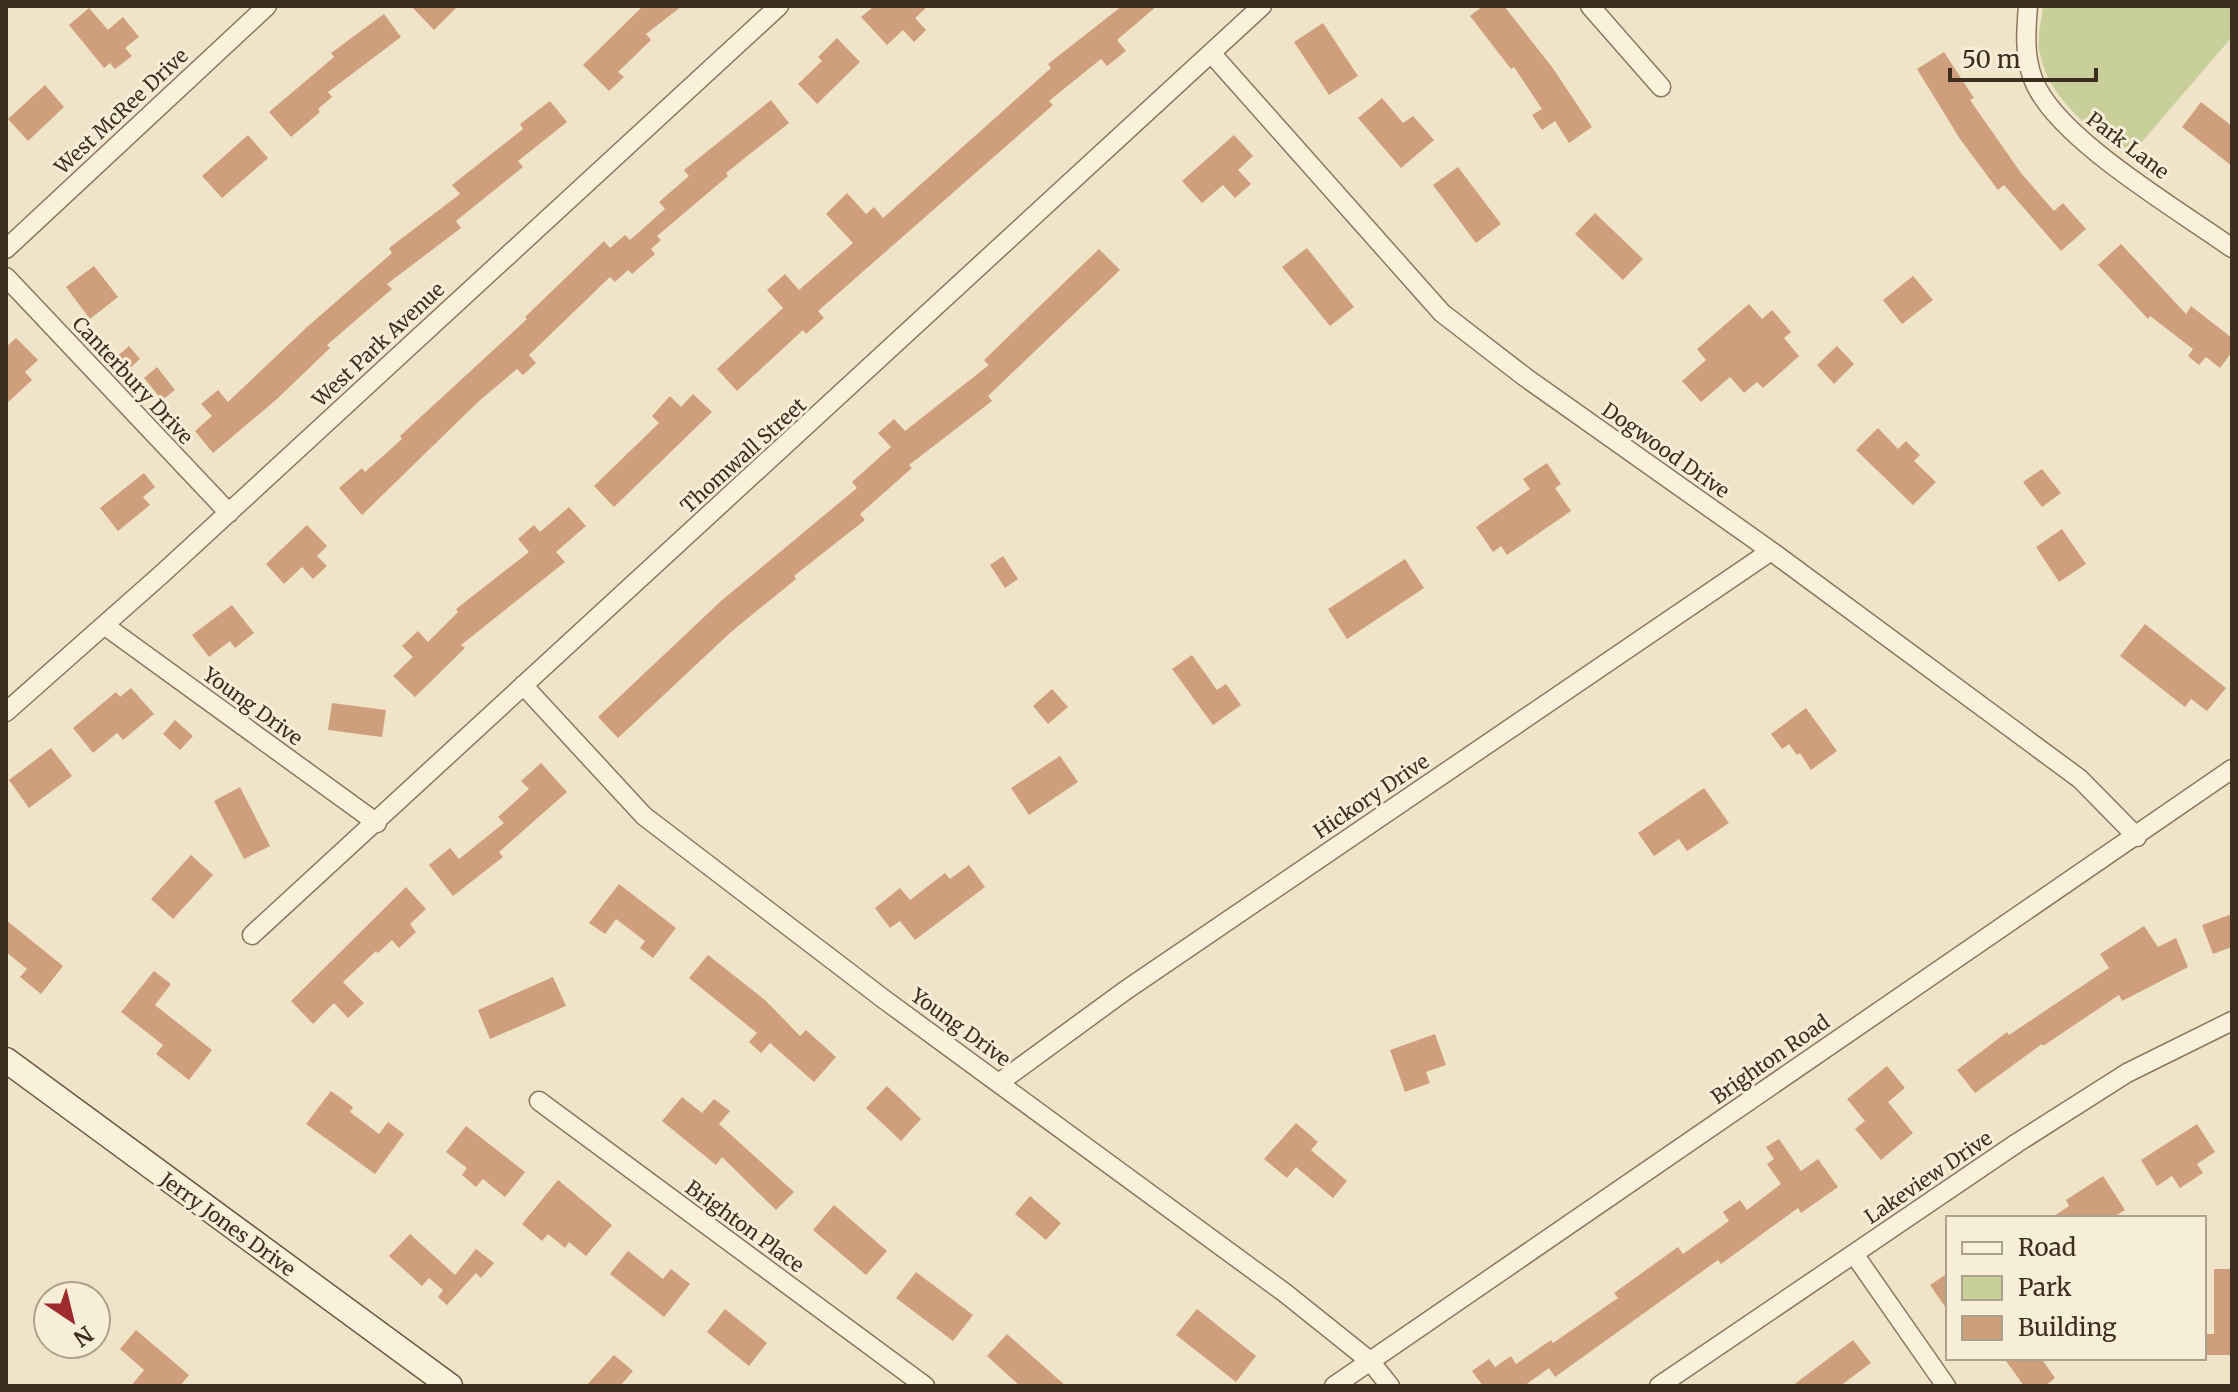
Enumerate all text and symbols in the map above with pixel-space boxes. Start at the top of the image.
scale bar [1950,32,2096,82]
street label: West McRee Drive [48,43,193,180]
text: 50 m [1962,44,2021,75]
street label: Park Lane [2082,106,2174,184]
street label: West Park Avenue [306,276,449,412]
street label: Canterbury Drive [67,311,199,449]
street label: Thomwall Street [675,392,811,518]
street label: Dogwood Drive [1597,397,1735,503]
street label: Young Drive [197,661,308,751]
street label: Hickory Drive [1309,748,1433,844]
street label: Young Drive [905,982,1016,1072]
street label: Brighton Road [1706,1009,1834,1109]
street label: Lakeview Drive [1859,1125,1997,1229]
street label: Jerry Jones Drive [155,1166,300,1281]
street label: Brighton Place [681,1175,809,1277]
legend [1946,1216,2206,1360]
text: Road [2018,1232,2076,1263]
text: Park [2018,1272,2072,1303]
north arrow [32,1280,112,1360]
text: Building [2018,1312,2117,1343]
text: N [68,1320,99,1353]

